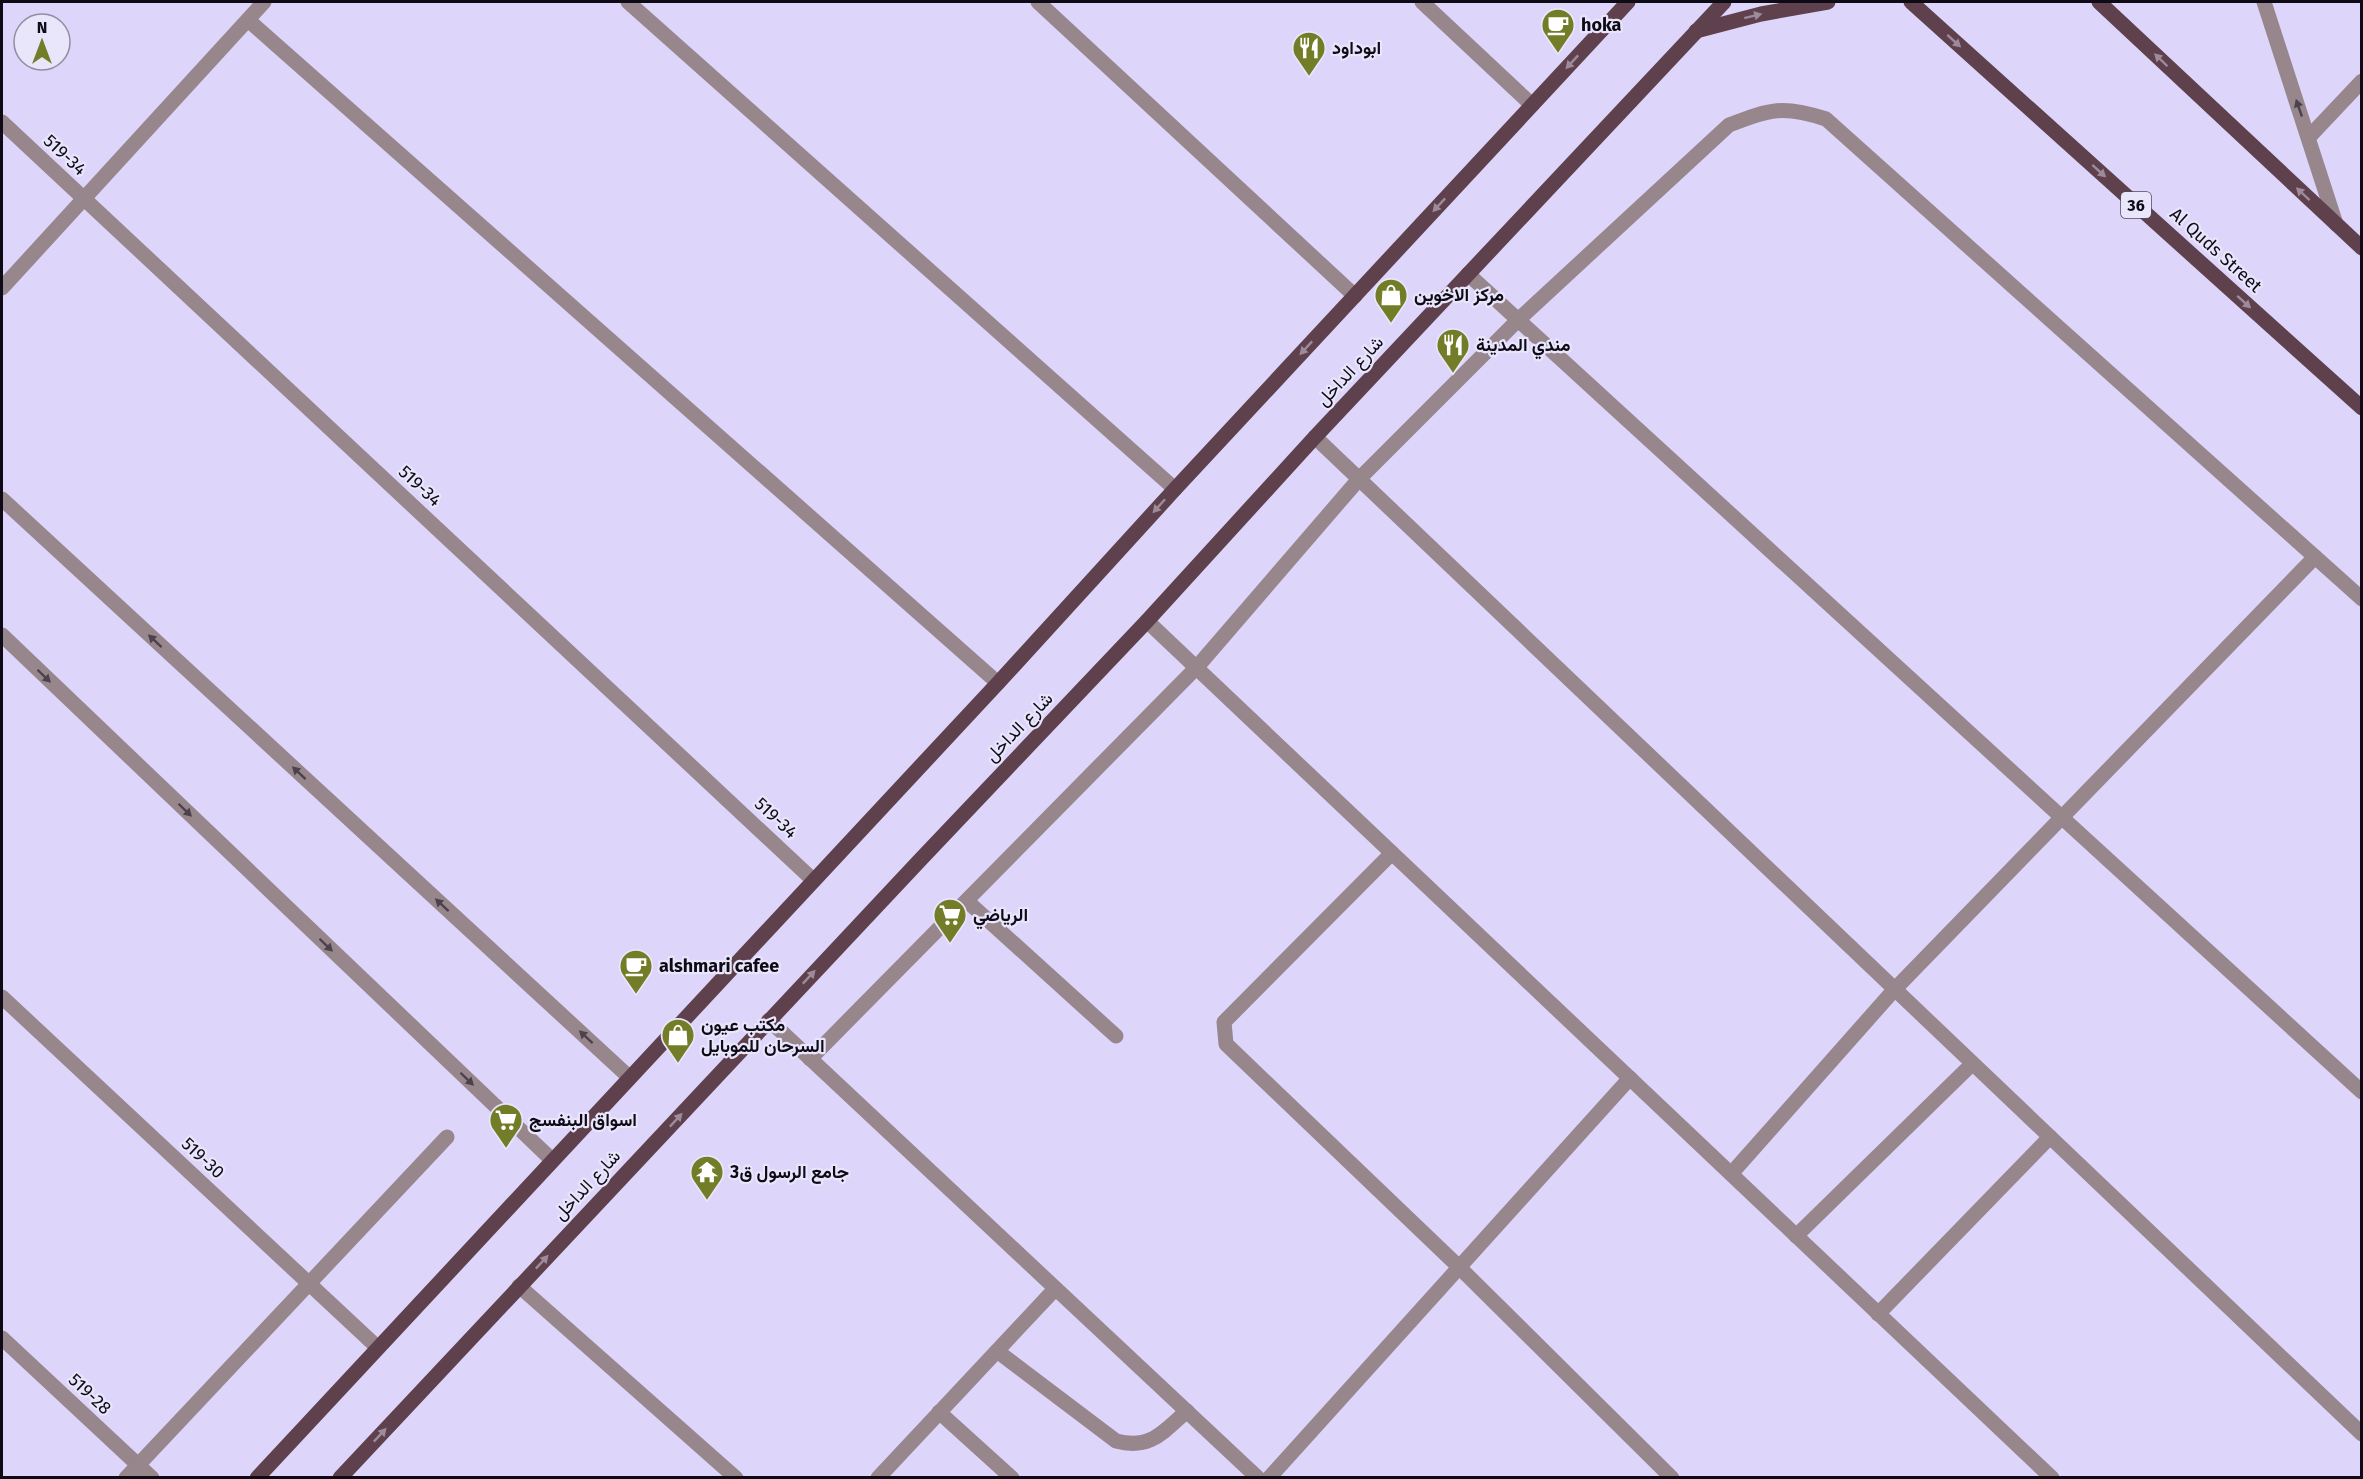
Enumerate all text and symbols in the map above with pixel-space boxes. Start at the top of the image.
cafe icon: hoka [1540,7,1576,54]
one-way arrow [1744,11,1762,20]
north arrow [12,12,72,72]
place label: hoka [1581,14,1622,36]
text: N [37,18,47,37]
restaurant icon: ابوداود [1291,30,1327,77]
one-way arrow [1947,34,1962,48]
place label: ابوداود [1332,37,1381,59]
one-way arrow [1566,54,1579,69]
one-way arrow [2155,54,2169,68]
one-way arrow [2294,99,2304,117]
street label: 519-34 [39,130,91,180]
one-way arrow [2091,164,2106,177]
one-way arrow [2296,187,2311,201]
road number: 36 [2121,192,2151,218]
one-way arrow [1432,197,1446,212]
street label: Al Quds Street [2166,203,2267,297]
shop icon: مركز الاخوين [1373,277,1409,324]
place label: مركز الاخوين [1414,284,1504,306]
one-way arrow [2236,295,2251,308]
restaurant icon: مندي المدينة [1435,327,1471,374]
street label: شارع الداخل [1312,331,1389,411]
place label: مندي المدينة [1476,334,1571,360]
one-way arrow [1300,340,1314,354]
street label: 519-34 [394,461,446,511]
one-way arrow [1153,498,1166,513]
one-way arrow [148,634,163,648]
one-way arrow [36,668,50,682]
street label: شارع الداخل [980,688,1058,767]
one-way arrow [292,767,307,780]
street label: 519-34 [750,793,802,843]
one-way arrow [177,803,192,816]
supermarket icon: الرياضي [932,897,968,944]
one-way arrow [435,898,450,912]
place label: الرياضي [973,904,1028,930]
one-way arrow [319,938,334,952]
cafe icon: alshmari cafee [618,948,654,995]
place label: alshmari cafee [659,955,779,977]
one-way arrow [802,970,816,985]
place label: مكتب عيون السرحان للموبايل [701,1014,825,1057]
shop icon: مكتب عيون السرحان للموبايل [660,1017,696,1064]
one-way arrow [579,1031,594,1044]
one-way arrow [460,1072,474,1086]
supermarket icon: اسواق البنفسج [488,1102,524,1149]
place label: اسواق البنفسج [529,1109,637,1132]
one-way arrow [668,1113,682,1127]
street label: 519-30 [177,1133,229,1183]
street label: شارع الداخل [549,1145,626,1225]
temple icon: جامع الرسول ق3 [689,1154,725,1201]
place label: جامع الرسول ق3 [729,1161,849,1184]
one-way arrow [535,1254,549,1269]
street label: 519-28 [64,1369,116,1419]
one-way arrow [373,1427,387,1442]

